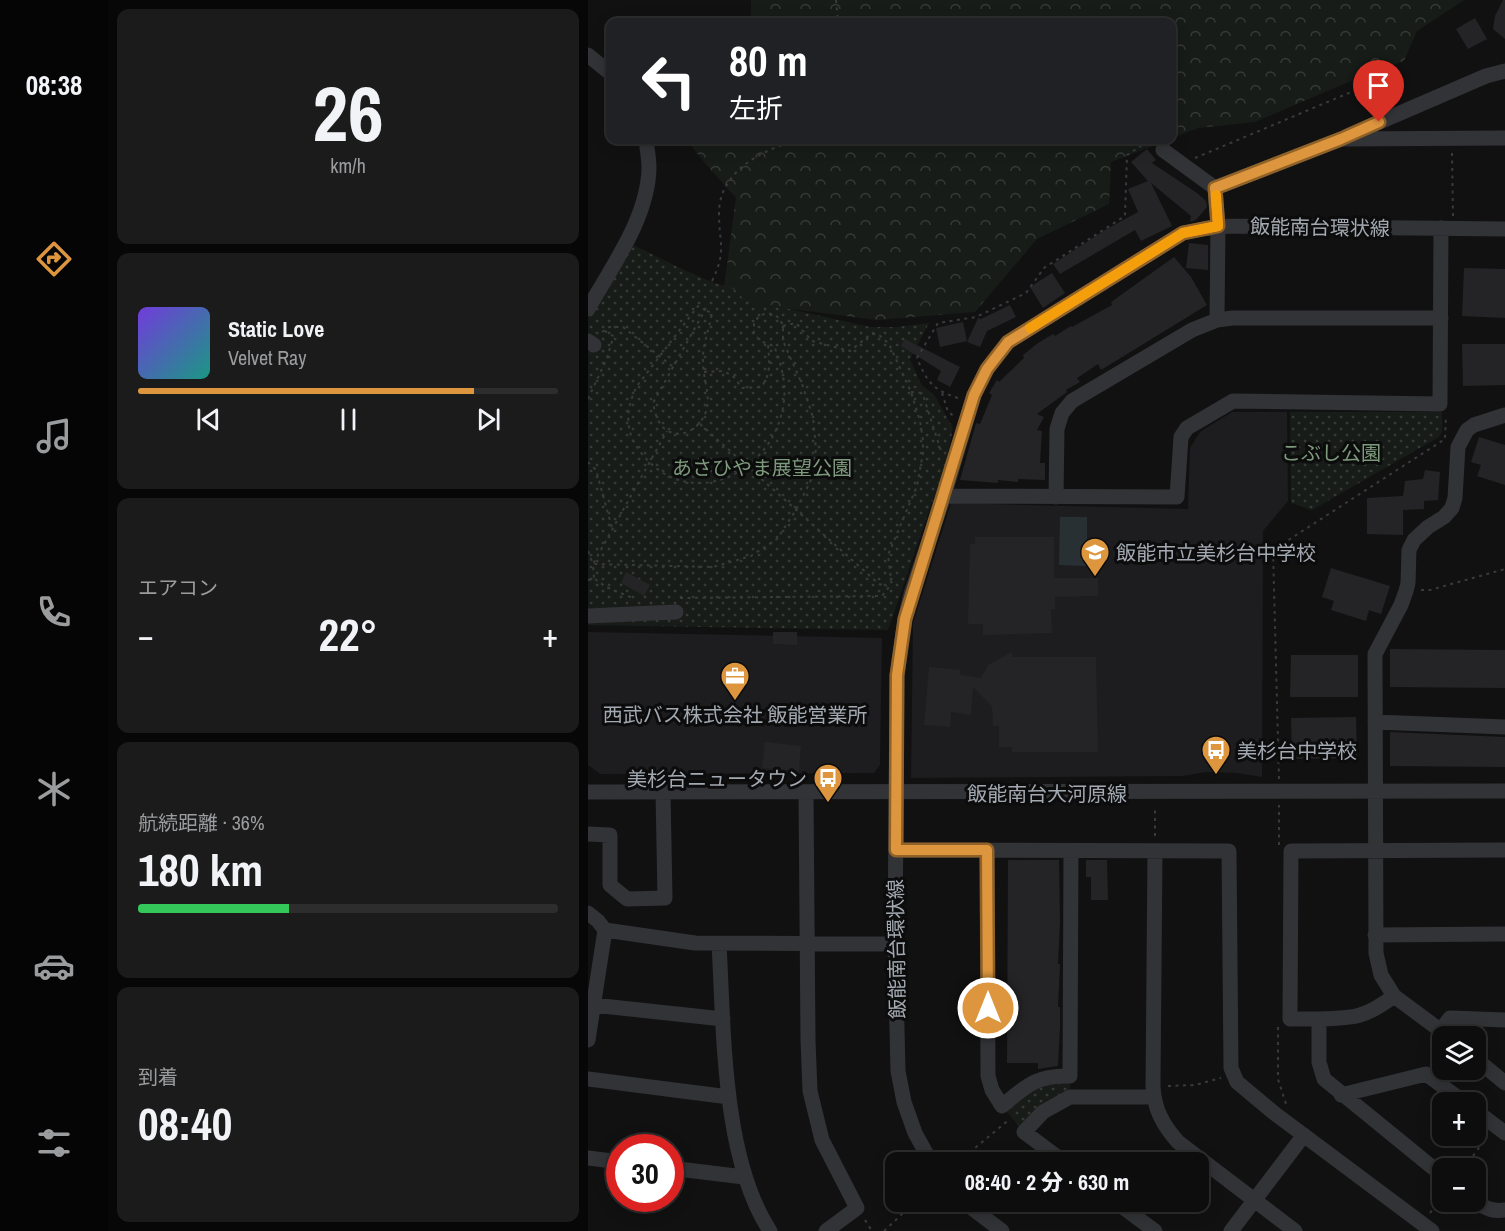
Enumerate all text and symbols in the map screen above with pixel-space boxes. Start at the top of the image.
text: 80 m [729,33,808,89]
icon: left [630,42,708,120]
text: 26 [312,60,384,165]
pin [1353,60,1404,122]
text: 08:38 [26,67,82,103]
icon: arrive [1362,69,1395,102]
text: 左折 [729,90,783,126]
text: km/h [330,152,366,179]
street label: 飯能南台環状線 [1250,212,1390,242]
icon: directions [33,238,75,280]
text: Static Love [228,314,324,344]
text: Velvet Ray [228,344,306,371]
icon: previous [192,403,225,436]
icon: pause [332,403,365,436]
icon: next [472,403,505,436]
icon: music [33,415,75,457]
park label: こぶし公園 [1281,439,1381,466]
park label: あさひやま展望公園 [672,454,852,481]
school or university icon: 飯能市立美杉台中学校 [1079,536,1111,578]
place label: 飯能市立美杉台中学校 [1116,539,1316,566]
text: エアコン [138,574,218,601]
icon: phone [33,591,75,633]
text: 22° [318,604,378,665]
text: − [138,613,154,657]
text: + [542,613,558,657]
office icon: 西武バス株式会社 飯能営業所 [719,660,751,702]
place label: 西武バス株式会社 飯能営業所 [603,701,867,728]
bus stop icon: 美杉台中学校 [1200,734,1232,776]
place label: 美杉台中学校 [1237,737,1357,764]
bus stop icon: 美杉台ニュータウン [812,762,844,804]
place label: 美杉台ニュータウン [627,765,807,792]
icon: climate [33,768,75,810]
street label: 飯能南台大河原線 [967,780,1127,807]
text: 航続距離 · 36% [138,809,265,836]
text: 180 km [138,839,263,900]
street label: 飯能南台環状線 [881,879,911,1019]
icon: car [33,945,75,987]
position arrow [956,976,1020,1040]
map controls [1432,1026,1486,1212]
button: layers [1432,1026,1486,1080]
text: 到着 [138,1063,178,1090]
button: + [1432,1092,1486,1146]
text: 08:40 [138,1093,232,1154]
icon: filters [33,1122,75,1164]
speed limit sign: 30 [606,1134,684,1212]
button: − [1432,1158,1486,1212]
text: 08:40 · 2 分 · 630 m [965,1167,1129,1197]

